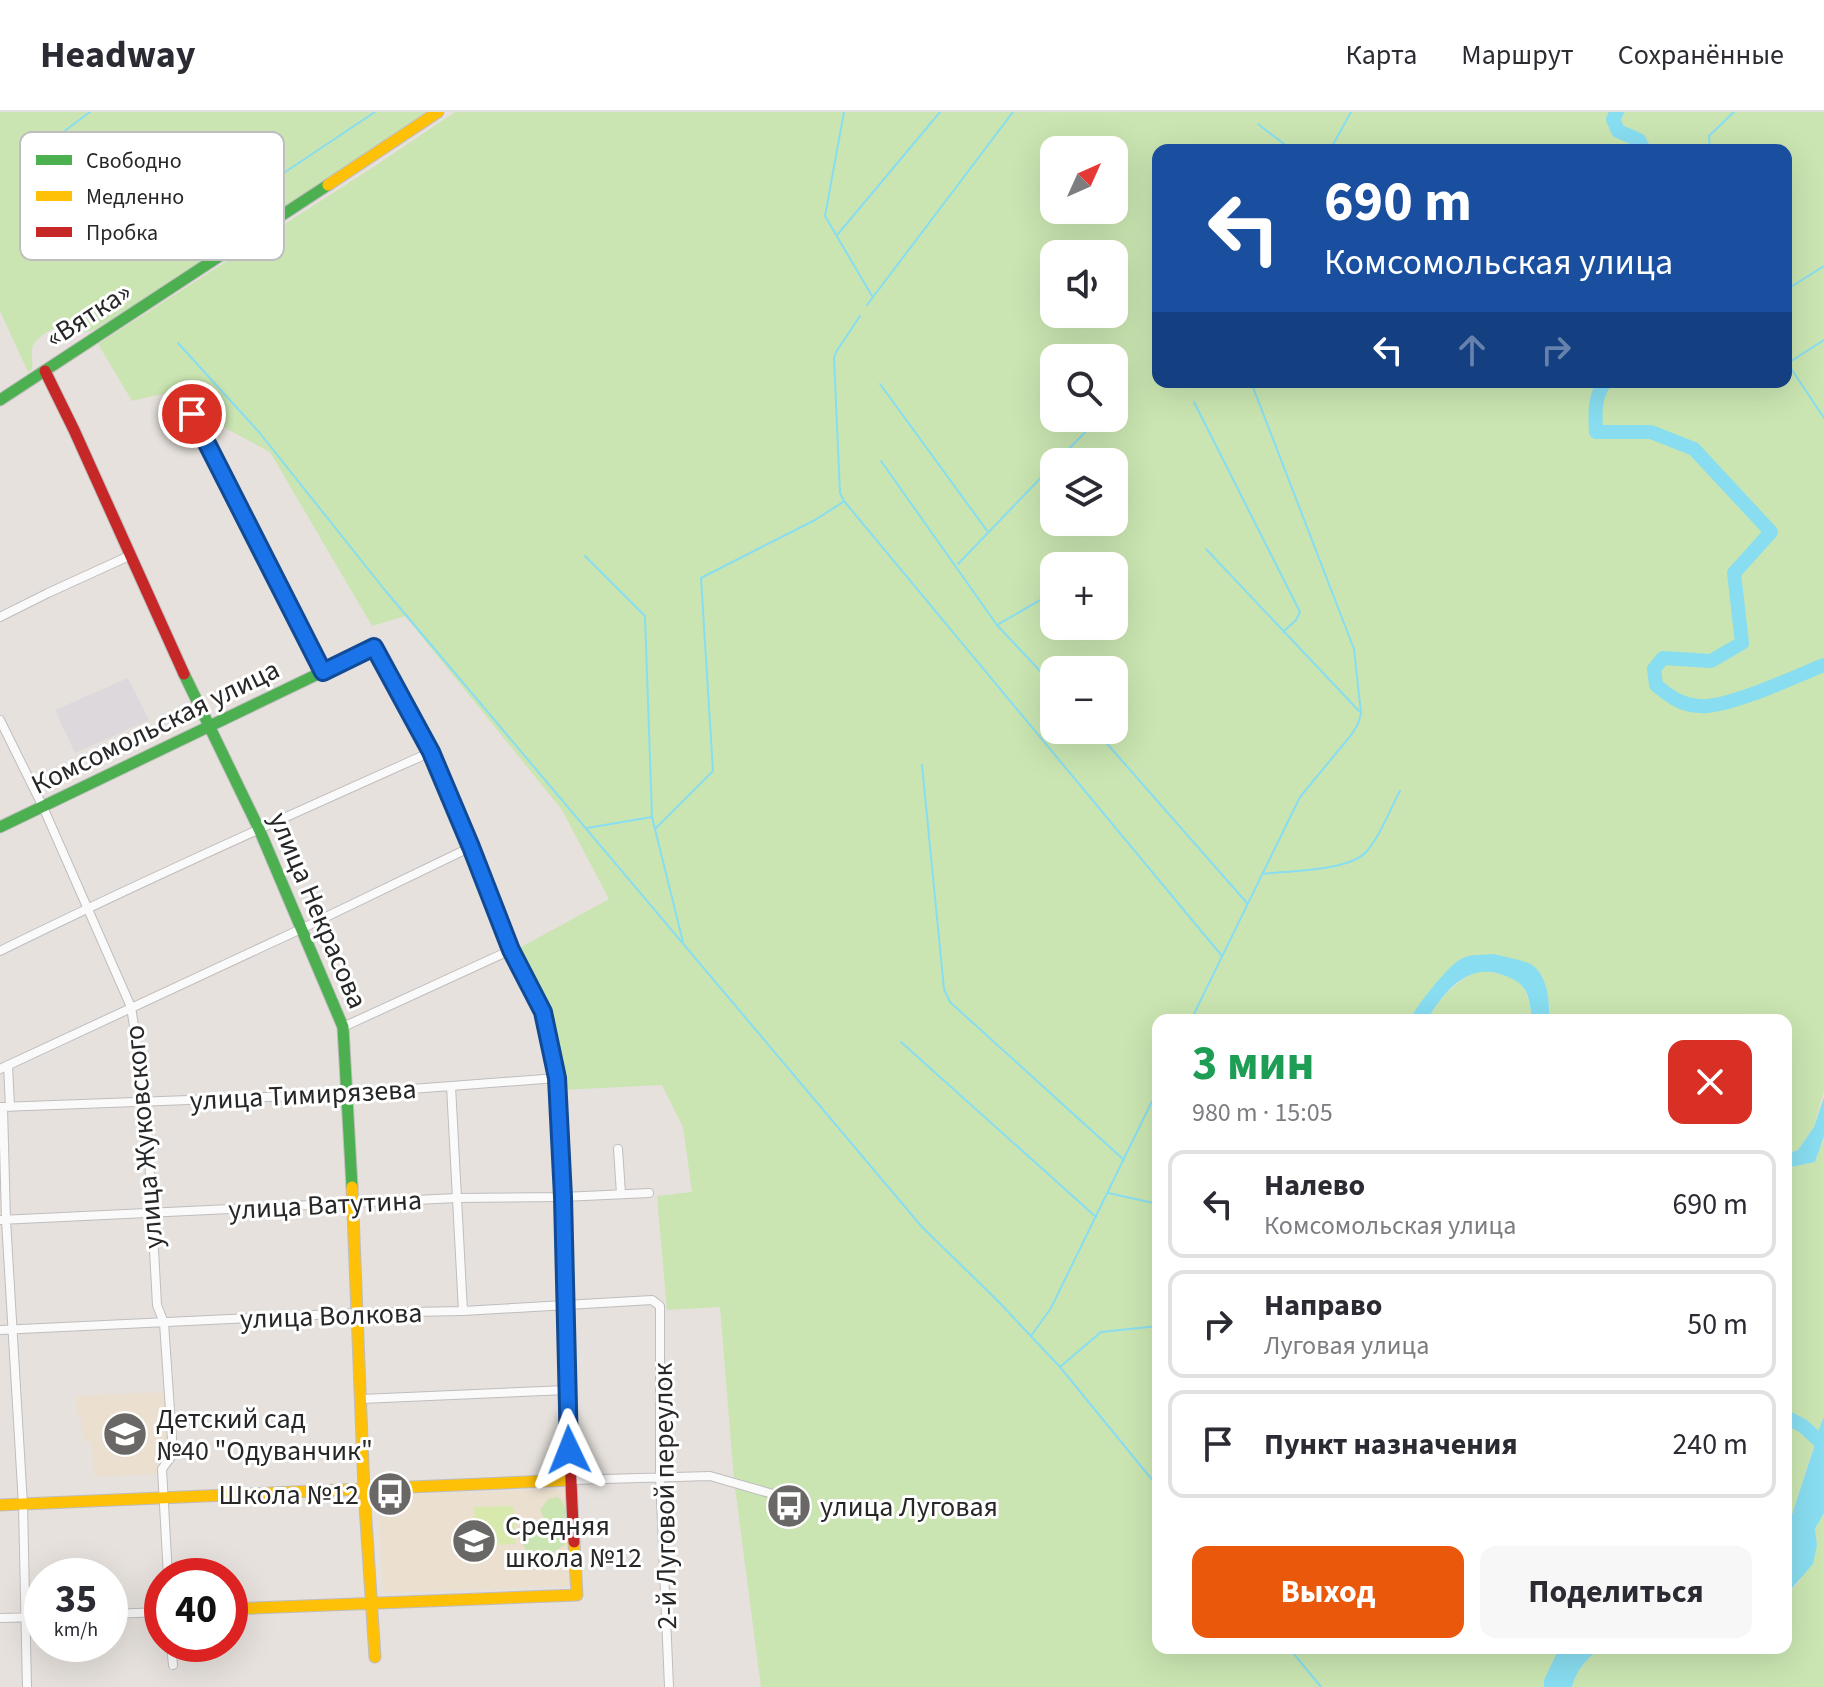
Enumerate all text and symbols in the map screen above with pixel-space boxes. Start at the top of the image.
text: Headway [40,28,196,82]
text: Карта [1346,35,1417,75]
text: Маршрут [1461,35,1574,75]
text: Сохранённые [1618,35,1784,75]
legend [20,132,284,260]
north arrow [1040,136,1128,224]
map controls [1040,136,1128,744]
text: Свободно [86,145,182,177]
text: 690 m [1324,163,1472,242]
icon: left [1192,176,1296,280]
text: Медленно [86,181,184,213]
text: Пробка [86,217,158,249]
text: Комсомольская улица [1324,237,1673,288]
button: sound [1040,240,1128,328]
street label: «Вятка» [38,272,139,358]
icon: left [1366,328,1410,372]
icon: ahead [1450,328,1494,372]
icon: right [1534,328,1578,372]
button: search [1040,344,1128,432]
pin [158,380,226,448]
icon: arrive [170,392,214,436]
button: layers [1040,448,1128,536]
button: + [1040,552,1128,640]
street label: Комсомольская улица [25,649,286,804]
button: − [1040,656,1128,744]
street label: улица Некрасова [259,806,378,1015]
street label: улица Жуковского [114,1023,174,1250]
text: 3 мин [1192,1030,1315,1098]
button: close [1668,1040,1752,1124]
street label: улица Тимирязева [189,1069,417,1121]
text: 980 m · 15:05 [1192,1094,1333,1131]
text: Налево [1264,1164,1365,1207]
street label: улица Ватутина [227,1180,423,1230]
icon: left [1196,1182,1240,1226]
text: 690 m [1672,1183,1748,1226]
text: Комсомольская улица [1264,1207,1516,1244]
text: Направо [1264,1284,1382,1327]
street label: улица Волкова [239,1293,423,1339]
icon: right [1196,1302,1240,1346]
text: 50 m [1687,1303,1748,1346]
text: Луговая улица [1264,1327,1429,1364]
street label: 2-й Луговой переулок [643,1362,687,1630]
place label: Детский сад №40 "Одуванчик" [156,1399,373,1471]
position arrow [527,1408,611,1492]
school or university icon: Детский сад №40 "Одуванчик" [101,1410,149,1458]
icon: arrive [1196,1422,1240,1466]
text: Пункт назначения [1264,1423,1518,1466]
text: 240 m [1672,1423,1748,1466]
bus stop icon: Школа №12 [366,1470,414,1518]
place label: Школа №12 [218,1475,359,1515]
bus stop icon: улица Луговая [765,1482,813,1530]
place label: улица Луговая [820,1487,998,1527]
place label: Средняя школа №12 [505,1506,642,1578]
school or university icon: Средняя школа №12 [450,1517,498,1565]
button: Выход [1192,1546,1464,1638]
button: Поделиться [1480,1546,1752,1638]
speed limit sign: 40 [144,1558,248,1662]
text: 35 [55,1571,97,1628]
text: km/h [54,1616,98,1644]

